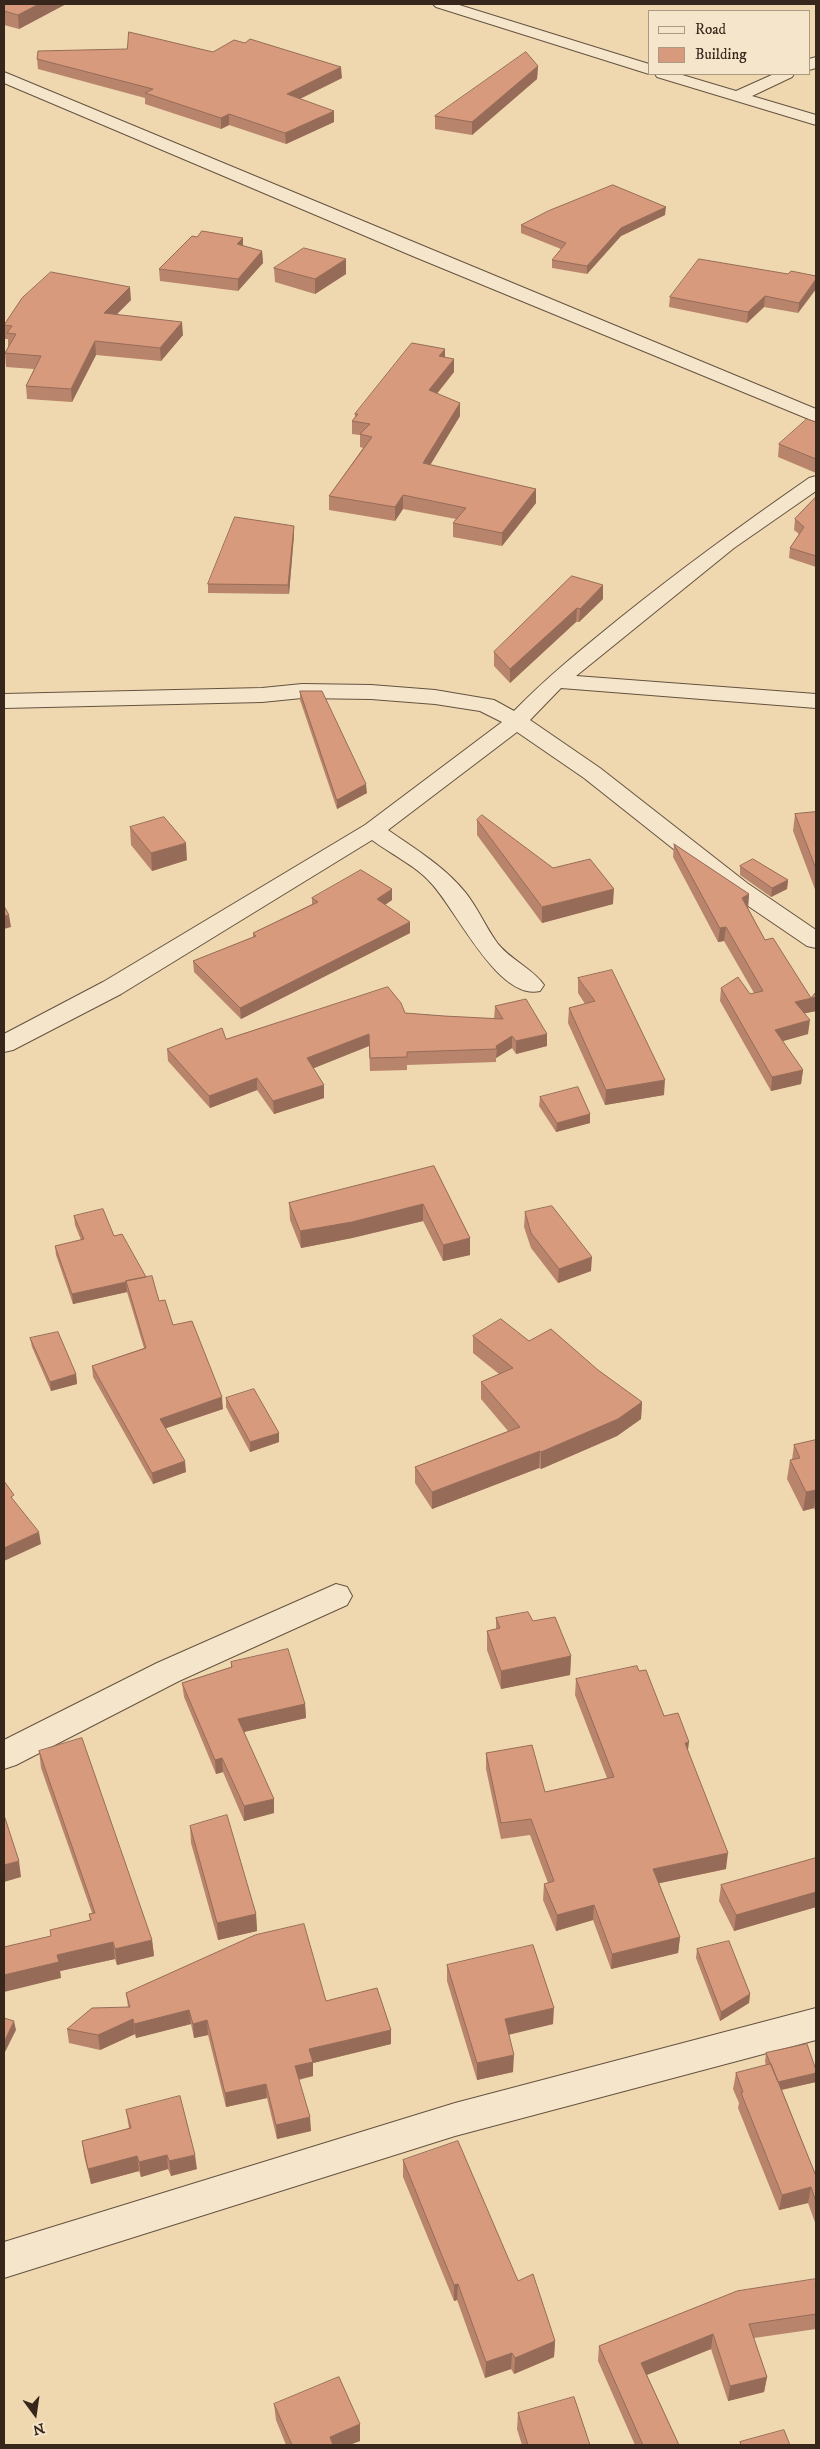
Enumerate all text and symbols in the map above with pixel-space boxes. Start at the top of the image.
legend [648,10,810,75]
text: Road [695,20,726,39]
text: Building [695,45,747,64]
north arrow [10,2389,60,2439]
text: N [31,2418,46,2439]

